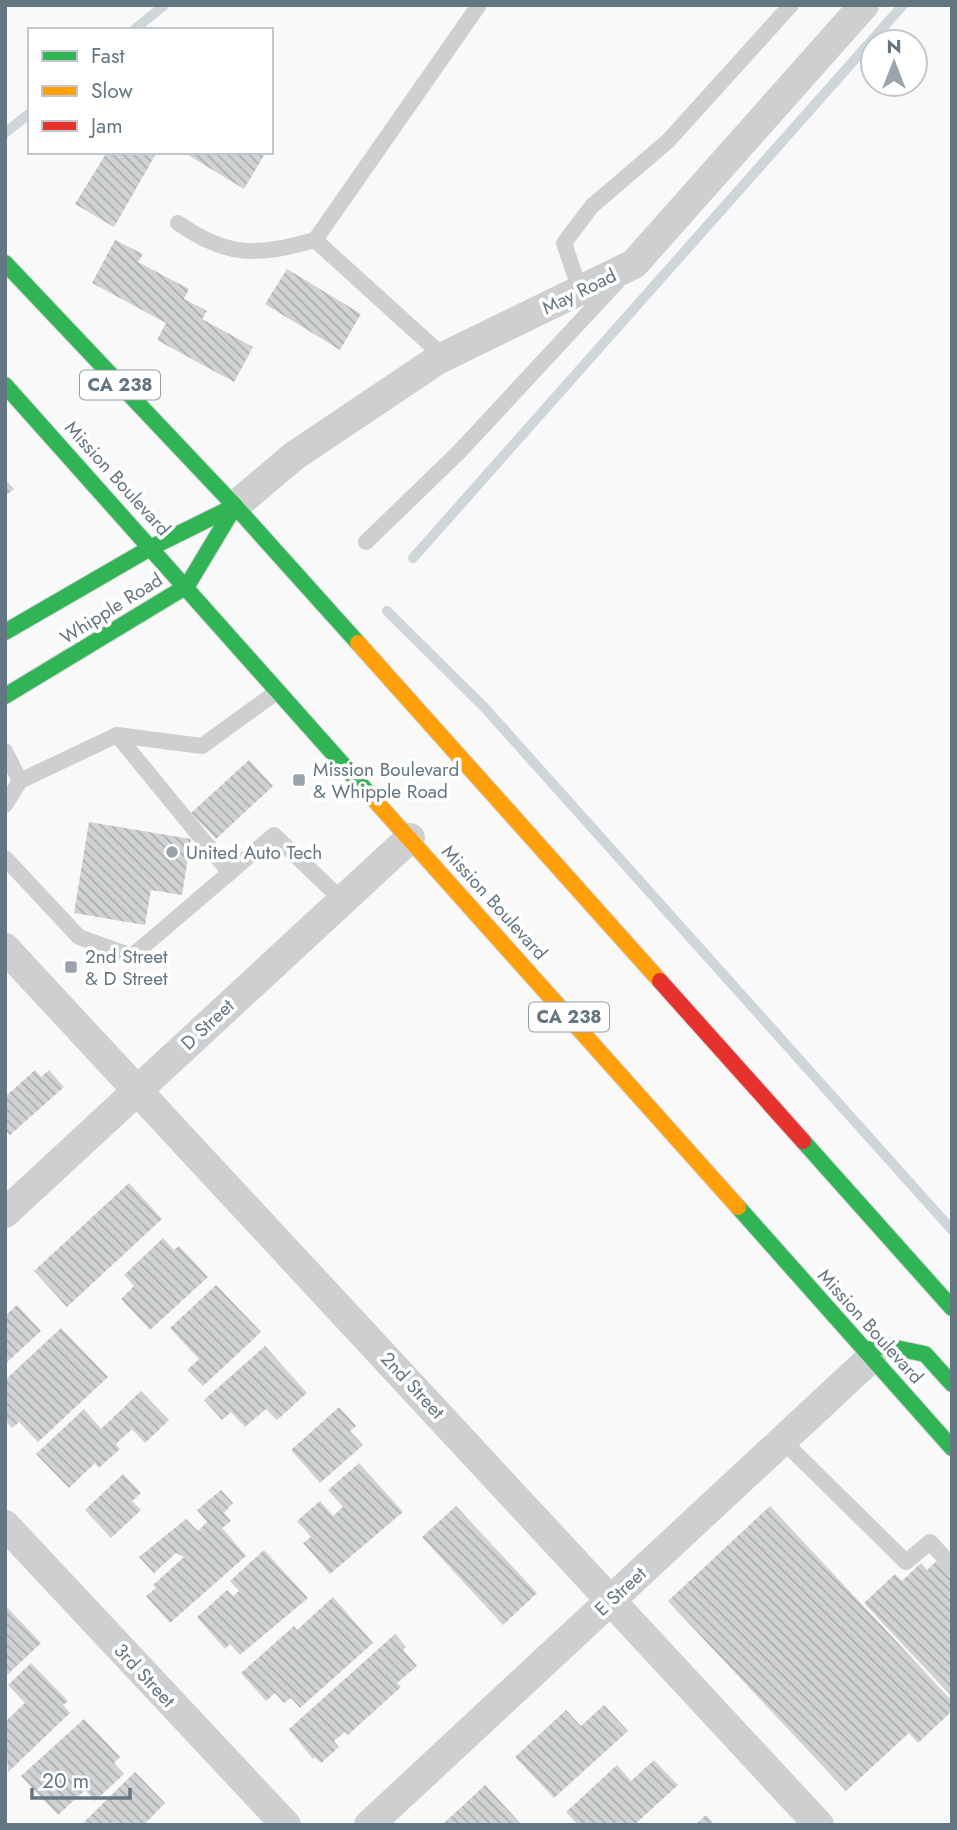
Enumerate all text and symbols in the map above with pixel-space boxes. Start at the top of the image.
legend [28,28,273,154]
north arrow [859,28,929,98]
text: N [886,33,902,60]
text: Fast [91,41,124,71]
text: Slow [91,76,133,106]
text: Jam [88,111,123,141]
street label: May Road [538,262,621,321]
road number: CA 238 [80,370,160,400]
street label: Mission Boulevard [59,415,177,542]
street label: Whipple Road [55,566,168,651]
place label: Mission Boulevard & Whipple Road [313,756,459,805]
marker: Mission Boulevard & Whipple Road [291,772,307,788]
place label: United Auto Tech [186,839,322,866]
street label: Mission Boulevard [436,839,554,966]
marker: United Auto Tech [164,844,180,860]
place label: 2nd Street & D Street [85,943,168,992]
marker: 2nd Street & D Street [63,959,79,975]
street label: D Street [175,992,240,1056]
road number: CA 238 [529,1002,609,1032]
street label: Mission Boulevard [812,1263,930,1390]
street label: 2nd Street [375,1346,451,1425]
street label: E Street [589,1560,652,1622]
street label: 3rd Street [108,1637,182,1714]
scale bar [32,1756,130,1800]
text: 20 m [42,1766,89,1796]

